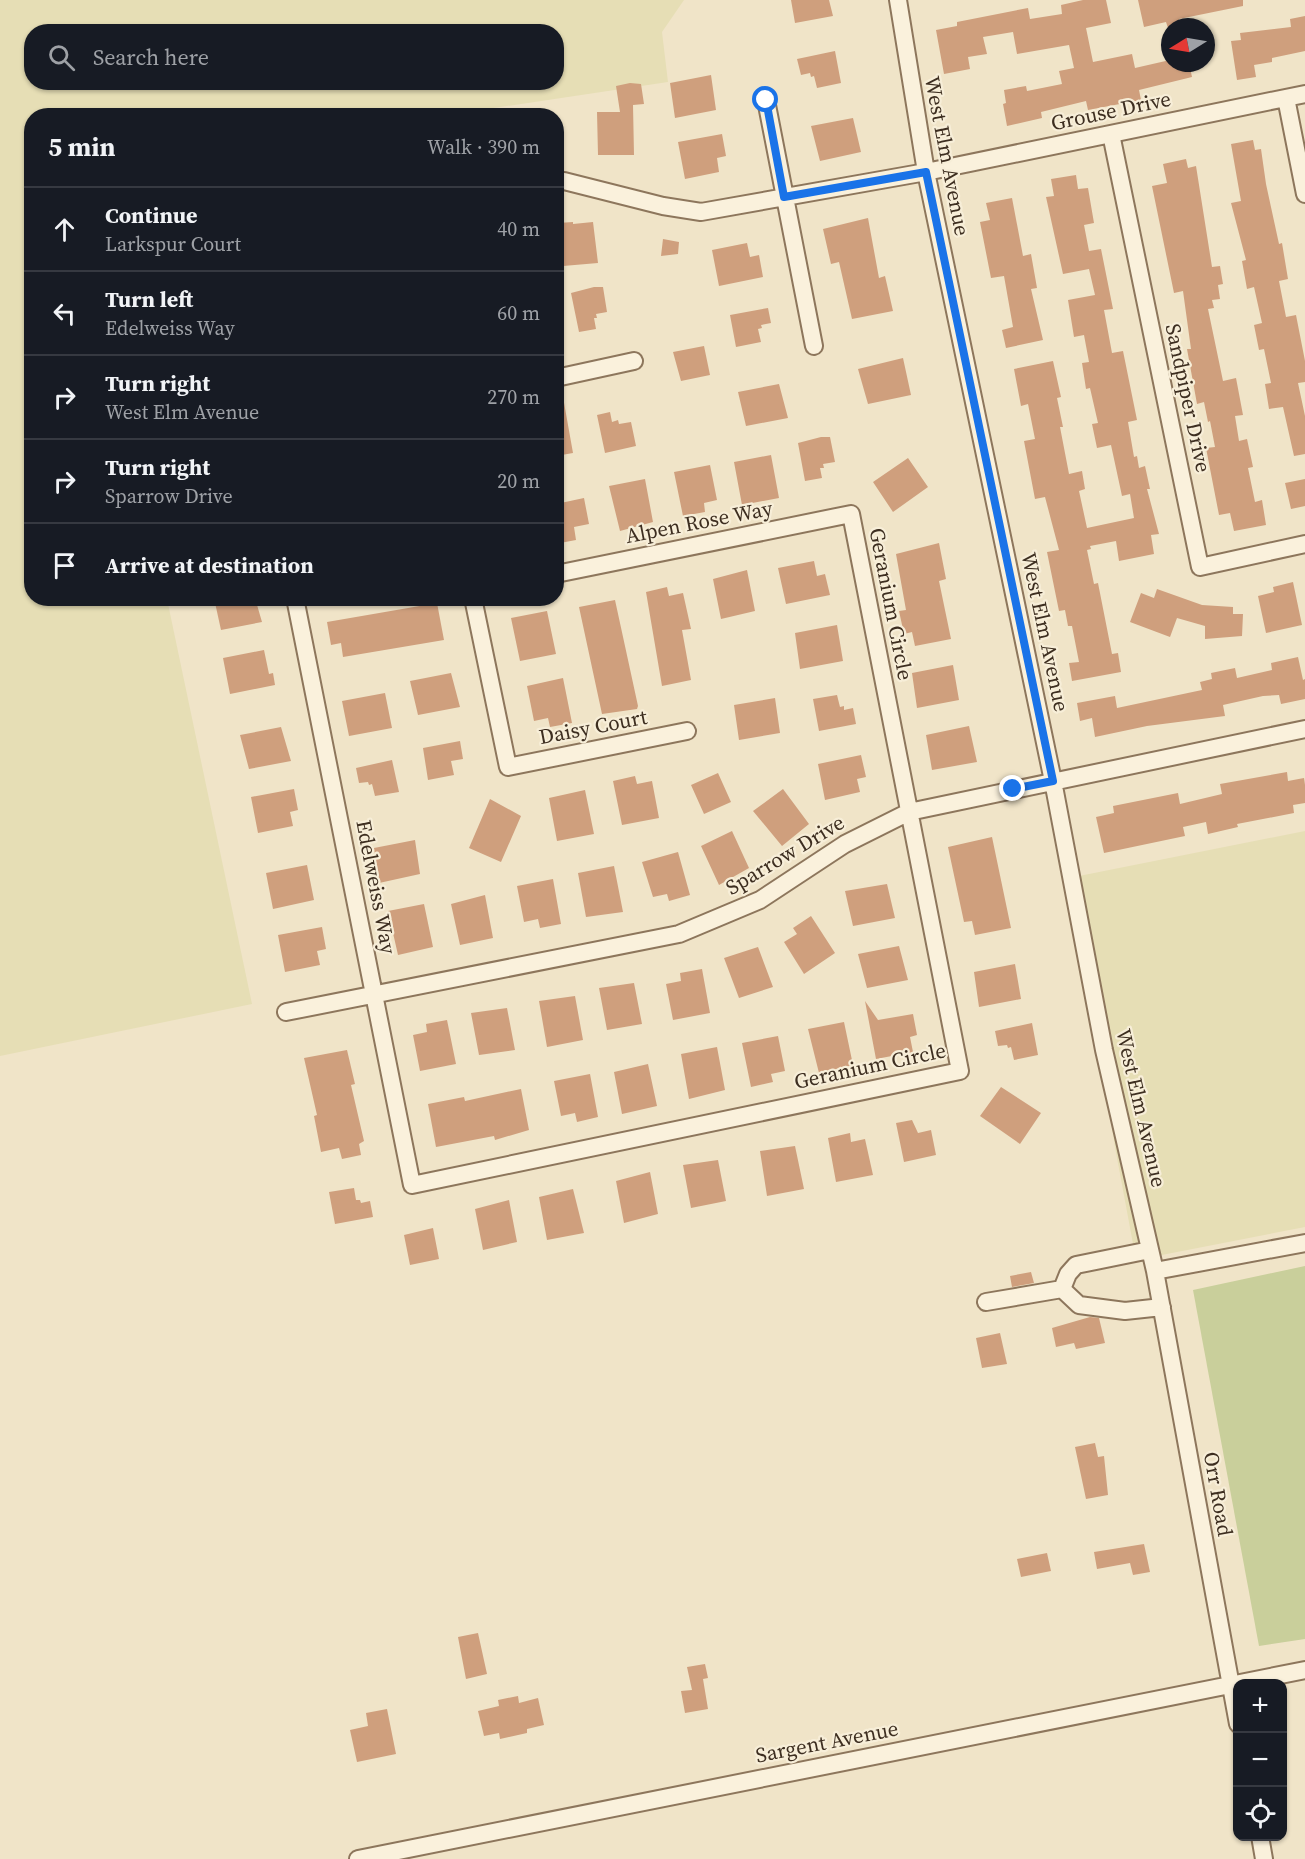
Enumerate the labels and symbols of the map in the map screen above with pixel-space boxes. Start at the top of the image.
north arrow [1161,18,1215,72]
street label: West Elm Avenue [918,74,977,238]
street label: Grouse Drive [1048,84,1174,137]
route start [752,86,778,112]
street label: Sandpiper Drive [1159,321,1218,475]
street label: Alpen Rose Way [623,493,775,550]
street label: Geranium Circle [863,525,920,682]
street label: West Elm Avenue [1014,550,1077,714]
street label: Daisy Court [536,702,650,751]
route end [999,775,1025,801]
street label: Sparrow Drive [720,808,850,902]
street label: Edelweiss Way [349,817,404,957]
street label: West Elm Avenue [1109,1026,1174,1190]
street label: Geranium Circle [791,1035,948,1096]
street label: Orr Road [1197,1449,1240,1538]
street label: Sargent Avenue [753,1713,901,1770]

